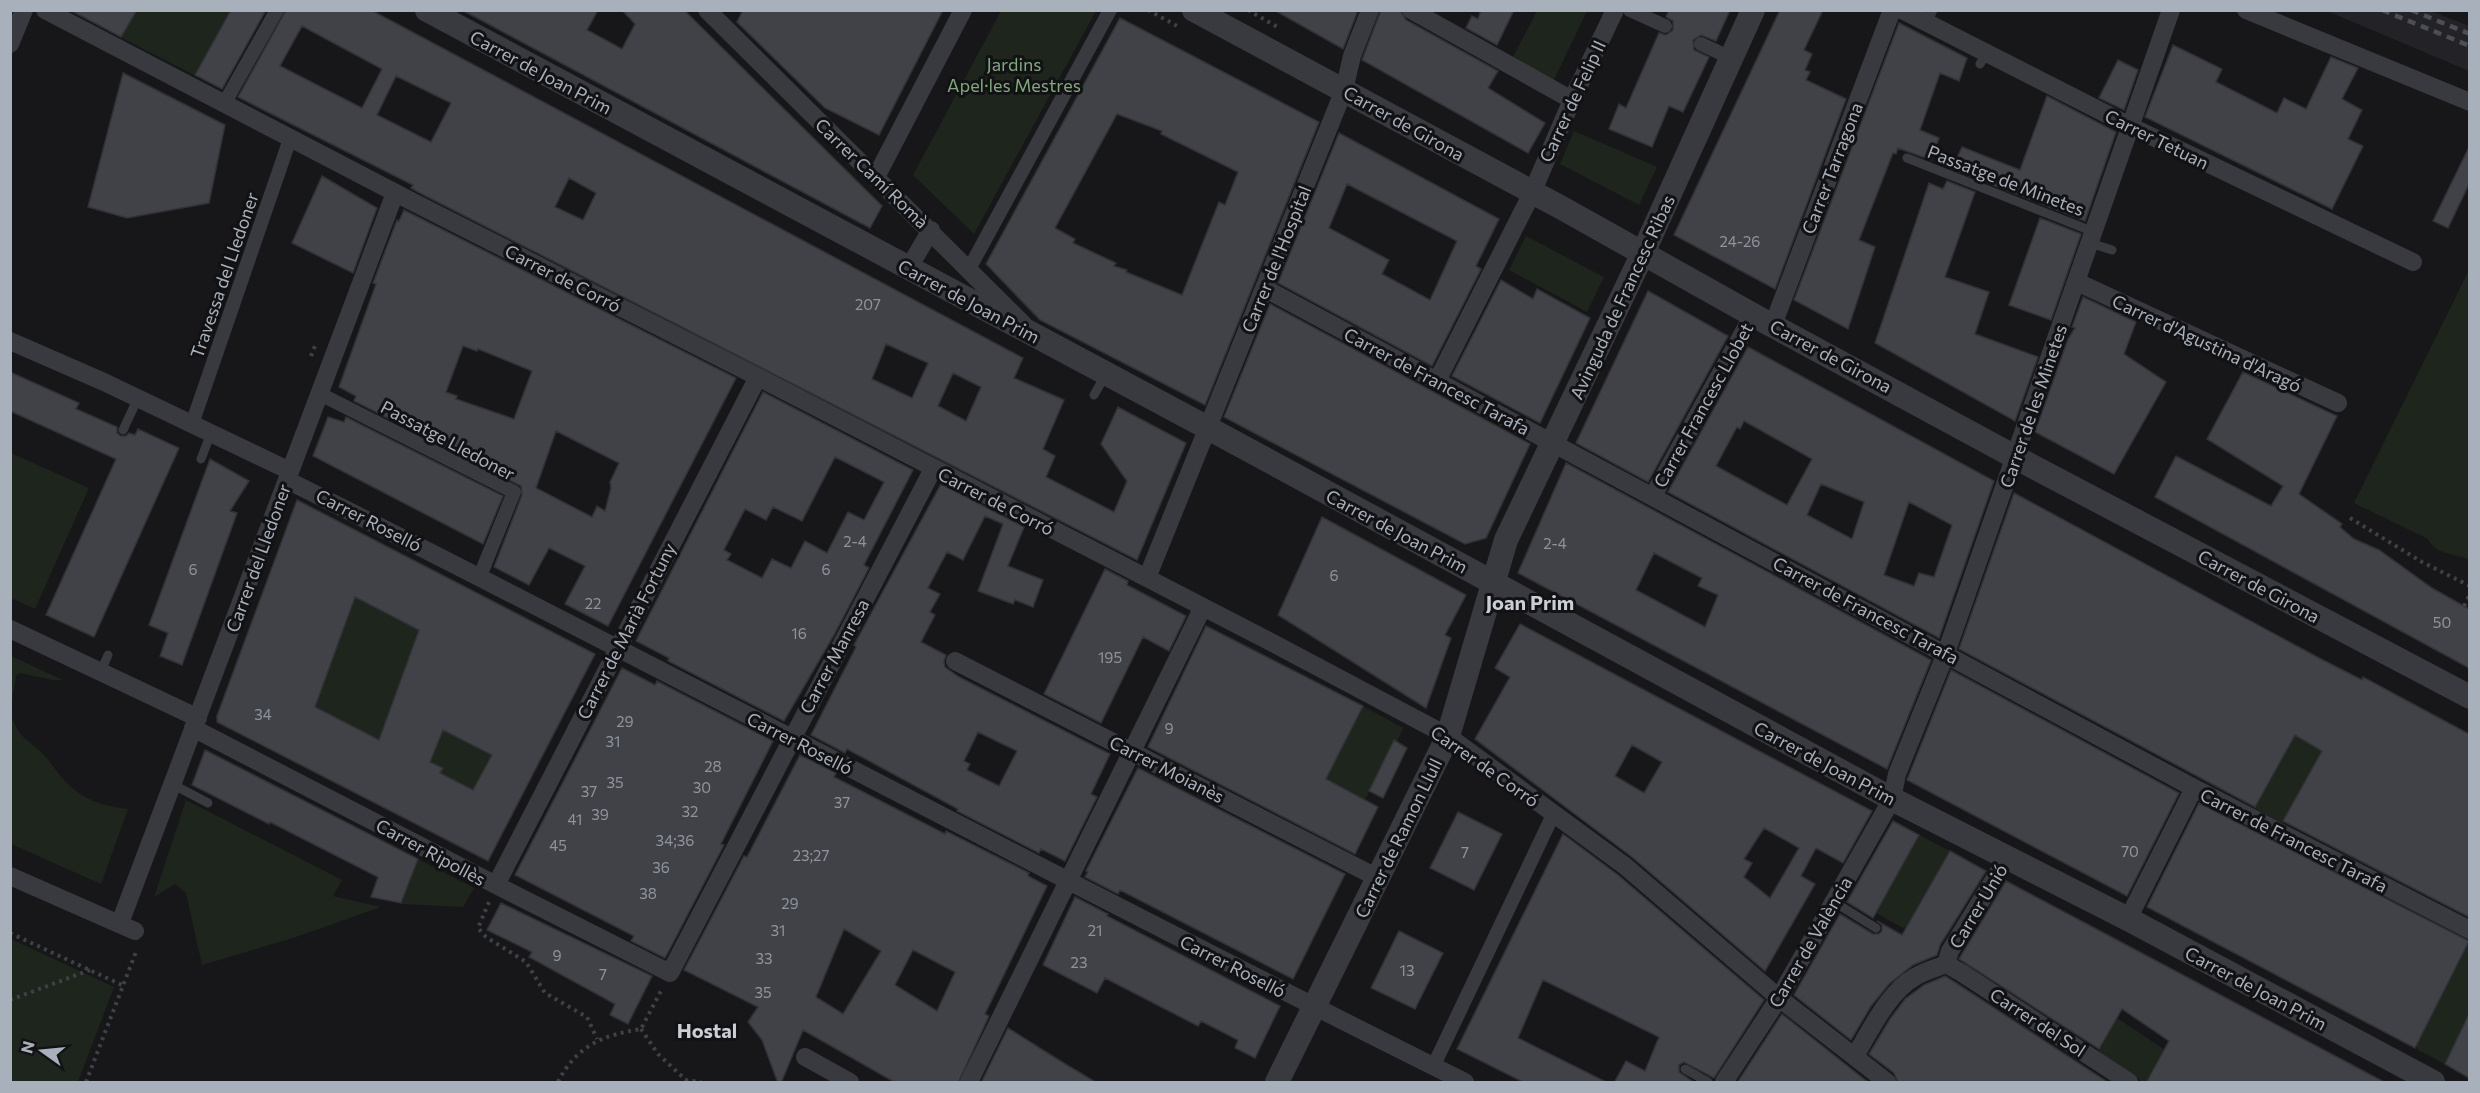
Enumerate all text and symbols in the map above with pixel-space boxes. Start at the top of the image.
street label: Carrer de Joan Prim [466,25,616,119]
street label: Carrer de Felip II [1534,36,1610,166]
park label: Jardins Apel·les Mestres [947,53,1081,96]
street label: Carrer de Girona [1340,81,1468,165]
street label: Carrer Tarragona [1797,99,1867,237]
street label: Carrer Tetuan [2102,104,2212,174]
street label: Carrer Camí Romà [811,113,933,233]
street label: Passatge de Minetes [1924,140,2088,220]
street label: Carrer de l'Hospital [1237,182,1315,336]
street label: Travessa del Lledoner [185,189,263,361]
street label: Avinguda de Francesc Ribas [1565,191,1679,403]
house number: 24-26 [1720,232,1760,250]
street label: Carrer de Corró [501,239,625,317]
street label: Carrer de Joan Prim [894,254,1044,348]
street label: Carrer d'Agustina d'Aragó [2109,289,2305,397]
house number: 207 [855,295,881,313]
street label: Carrer de Girona [1766,315,1896,397]
street label: Carrer Francesc Llobet [1649,319,1757,491]
street label: Carrer de les Minetes [1995,321,2071,491]
street label: Carrer de Francesc Tarafa [1340,323,1534,439]
street label: Passatge Lledoner [377,395,519,485]
street label: Carrer de Corró [934,462,1058,540]
street label: Carrer del Lledoner [221,481,295,635]
street label: Carrer Roselló [313,484,425,556]
street label: Carrer de Joan Prim [1322,484,1472,578]
house number: 2-4 [843,532,867,550]
house number: 2-4 [1543,534,1567,552]
street label: Carrer de Marià Fortuny [572,539,680,723]
street label: Carrer de Girona [2194,545,2324,627]
street label: Carrer de Francesc Tarafa [1769,552,1963,668]
house number: 6 [188,560,198,578]
house number: 6 [821,560,831,578]
house number: 6 [1329,566,1339,584]
district label: Joan Prim [1486,590,1574,614]
house number: 22 [585,594,601,612]
street label: Carrer Manresa [795,595,873,717]
house number: 50 [2433,613,2451,631]
house number: 16 [791,624,807,642]
house number: 195 [1098,648,1122,666]
house number: 34 [254,705,272,723]
street label: Carrer Roselló [744,707,856,779]
house number: 29 [616,712,634,730]
street label: Carrer de Joan Prim [1750,716,1900,810]
house number: 9 [1164,719,1174,737]
street label: Carrer de Corró [1427,721,1543,811]
street label: Carrer Moianès [1106,731,1228,807]
house number: 31 [606,732,620,750]
street label: Carrer de Ramon Llull [1350,755,1446,921]
house number: 28 [704,757,722,775]
house number: 35 [606,773,624,791]
house number: 30 [693,778,711,796]
house number: 37 [581,782,597,800]
street label: Carrer de Francesc Tarafa [2197,783,2391,897]
house number: 37 [834,793,850,811]
house number: 32 [682,802,698,820]
house number: 39 [591,805,609,823]
house number: 41 [568,810,582,828]
street label: Carrer Ripollès [372,814,490,890]
house number: 34;36 [656,831,694,849]
house number: 45 [549,836,567,854]
house number: 70 [2121,842,2139,860]
house number: 7 [1461,843,1469,861]
house number: 23;27 [793,846,829,864]
house number: 36 [652,858,670,876]
street label: Carrer Unió [1944,860,2012,952]
street label: Carrer de València [1764,873,1856,1011]
house number: 38 [639,884,657,902]
house number: 29 [781,894,799,912]
house number: 31 [771,921,785,939]
house number: 21 [1088,921,1102,939]
street label: Carrer Roselló [1177,930,1289,1002]
street label: Carrer de Joan Prim [2181,941,2331,1035]
house number: 9 [552,946,562,964]
house number: 33 [755,949,773,967]
house number: 23 [1071,953,1087,971]
house number: 13 [1400,961,1414,979]
house number: 7 [599,965,607,983]
house number: 35 [754,983,772,1001]
street label: Carrer del Sol [1986,983,2090,1061]
district label: Hostal [677,1018,737,1042]
north arrow [12,1021,72,1081]
text: N [16,1039,38,1055]

